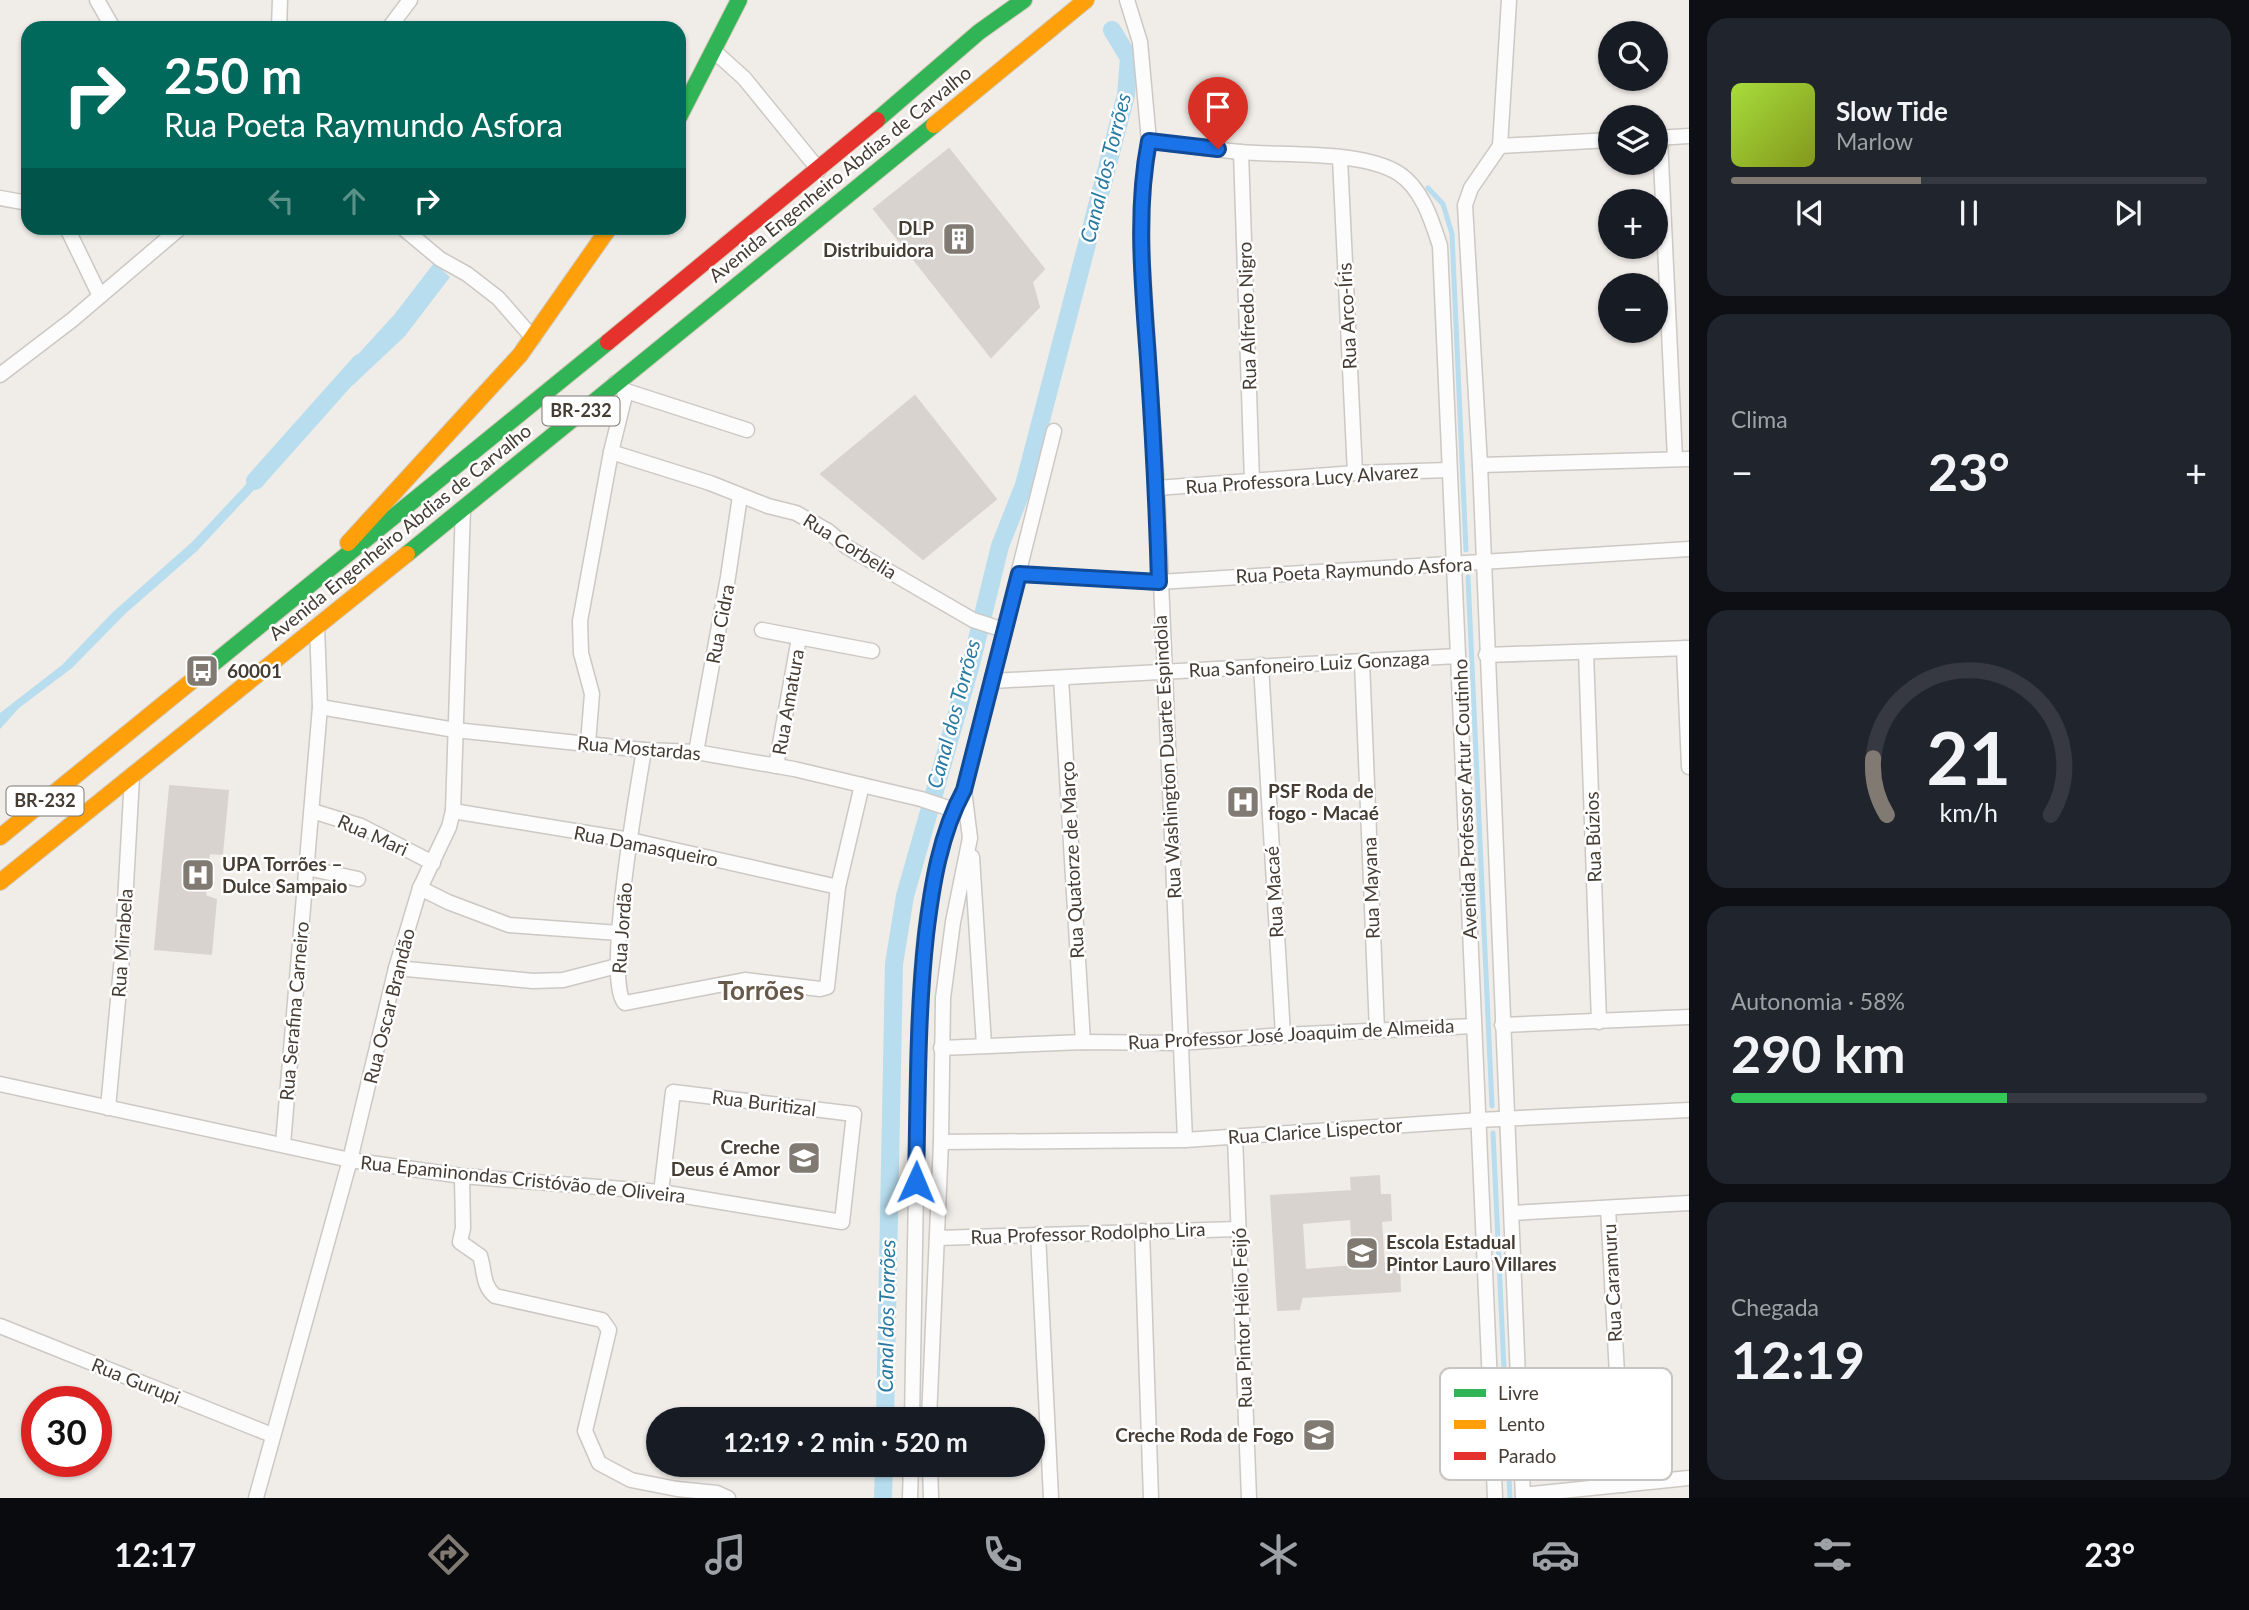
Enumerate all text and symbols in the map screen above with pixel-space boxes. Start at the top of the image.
map controls [1598,21,1668,343]
button: search [1598,21,1668,91]
text: 250 m [164,46,302,104]
icon: right [49,49,140,140]
street label: Avenida Engenheiro Abdias de Carvalho [704,61,975,287]
pin [1188,77,1248,149]
icon: arrive [1199,88,1237,126]
water label: Canal dos Torrões [1074,90,1135,245]
text: Slow Tide [1836,95,1948,127]
text: Rua Poeta Raymundo Asfora [164,105,563,144]
button: layers [1598,105,1668,175]
text: Marlow [1836,127,1913,155]
icon: left [262,182,300,220]
icon: ahead [335,182,373,220]
icon: right [408,182,446,220]
button: + [1598,189,1668,259]
icon: previous [1791,194,1829,232]
icon: pause [1950,194,1988,232]
icon: next [2109,194,2147,232]
place label: DLP Distribuidora [823,216,934,261]
building icon: DLP Distribuidora [940,220,978,258]
street label: Rua Alfredo Nigro [1232,241,1261,391]
street label: Rua Arco-Íris [1332,262,1361,370]
button: − [1598,273,1668,343]
road number: BR-232 [542,396,620,426]
text: Clima [1731,405,1788,433]
street label: Avenida Engenheiro Abdias de Carvalho [264,419,535,645]
text: 23° [1928,440,2010,502]
text: − [1731,449,1753,495]
text: + [2185,449,2207,495]
street label: Rua Professora Lucy Alvarez [1185,459,1419,498]
street label: Rua Corbelia [799,508,901,583]
street label: Rua Poeta Raymundo Asfora [1235,552,1473,587]
street label: Rua Cidra [701,582,738,666]
street label: Rua Washington Duarte Espindola [1148,615,1185,900]
water label: Canal dos Torrões [921,636,984,791]
street label: Rua Sanfoneiro Luiz Gonzaga [1188,646,1430,681]
street label: Rua Amatura [767,647,808,757]
bus stop icon: 60001 [183,652,221,690]
street label: Avenida Professor Artur Coutinho [1448,658,1481,940]
place label: 60001 [227,659,282,682]
text: 21 [1927,713,2011,801]
street label: Rua Mostardas [576,731,702,764]
street label: Rua Quatorze de Março [1055,761,1088,959]
place label: PSF Roda de fogo - Macaé [1268,779,1379,824]
hospital icon: PSF Roda de fogo - Macaé [1224,783,1262,821]
road number: BR-232 [7,786,84,816]
street label: Rua Búzios [1579,791,1606,883]
text: km/h [1940,797,1998,827]
street label: Rua Mari [334,809,412,860]
street label: Rua Damasqueiro [572,820,720,871]
street label: Rua Mayana [1357,837,1384,939]
street label: Rua Macaé [1260,846,1287,938]
place label: UPA Torrões – Dulce Sampaio [222,852,348,897]
hospital icon: UPA Torrões – Dulce Sampaio [179,856,217,894]
street label: Rua Jordão [607,881,636,975]
street label: Rua Mirabela [106,888,137,998]
street label: Rua Serafina Carneiro [274,920,313,1102]
street label: Rua Oscar Brandão [358,926,419,1086]
district label: Torrões [718,974,804,1006]
text: Autonomia · 58% [1731,987,1905,1015]
street label: Rua Professor José Joaquim de Almeida [1127,1013,1455,1054]
text: 290 km [1731,1022,1905,1084]
street label: Rua Buritizal [711,1085,817,1120]
street label: Rua Clarice Lispector [1227,1113,1403,1148]
place label: Creche Deus é Amor [671,1135,781,1180]
school or university icon: Creche Deus é Amor [785,1139,823,1177]
position arrow [879,1145,953,1219]
street label: Rua Epaminondas Cristóvão de Oliveira [359,1150,687,1207]
street label: Rua Professor Rodolpho Lira [970,1217,1206,1248]
street label: Rua Caramuru [1597,1223,1626,1343]
street label: Rua Pintor Hélio Feijó [1227,1227,1256,1409]
place label: Escola Estadual Pintor Lauro Villares [1386,1230,1557,1275]
school or university icon: Escola Estadual Pintor Lauro Villares [1343,1234,1381,1272]
water label: Canal dos Torrões [872,1239,899,1393]
text: Chegada [1731,1293,1819,1321]
text: 12:19 [1731,1328,1865,1390]
street label: Rua Gurupi [89,1352,184,1409]
legend [1440,1368,1672,1480]
text: Livre [1498,1381,1539,1404]
speed limit sign: 30 [21,1386,112,1477]
text: Lento [1498,1412,1545,1435]
school or university icon: Creche Roda de Fogo [1300,1416,1338,1454]
place label: Creche Roda de Fogo [1115,1423,1294,1446]
text: 12:19 · 2 min · 520 m [723,1426,968,1458]
text: Parado [1498,1444,1556,1467]
icon: directions [424,1530,473,1579]
icon: music [701,1530,750,1579]
icon: phone [978,1530,1027,1579]
icon: climate [1254,1530,1303,1579]
icon: car [1531,1530,1580,1579]
icon: filters [1808,1530,1857,1579]
text: 12:17 [114,1535,196,1574]
text: 23° [2085,1535,2135,1574]

